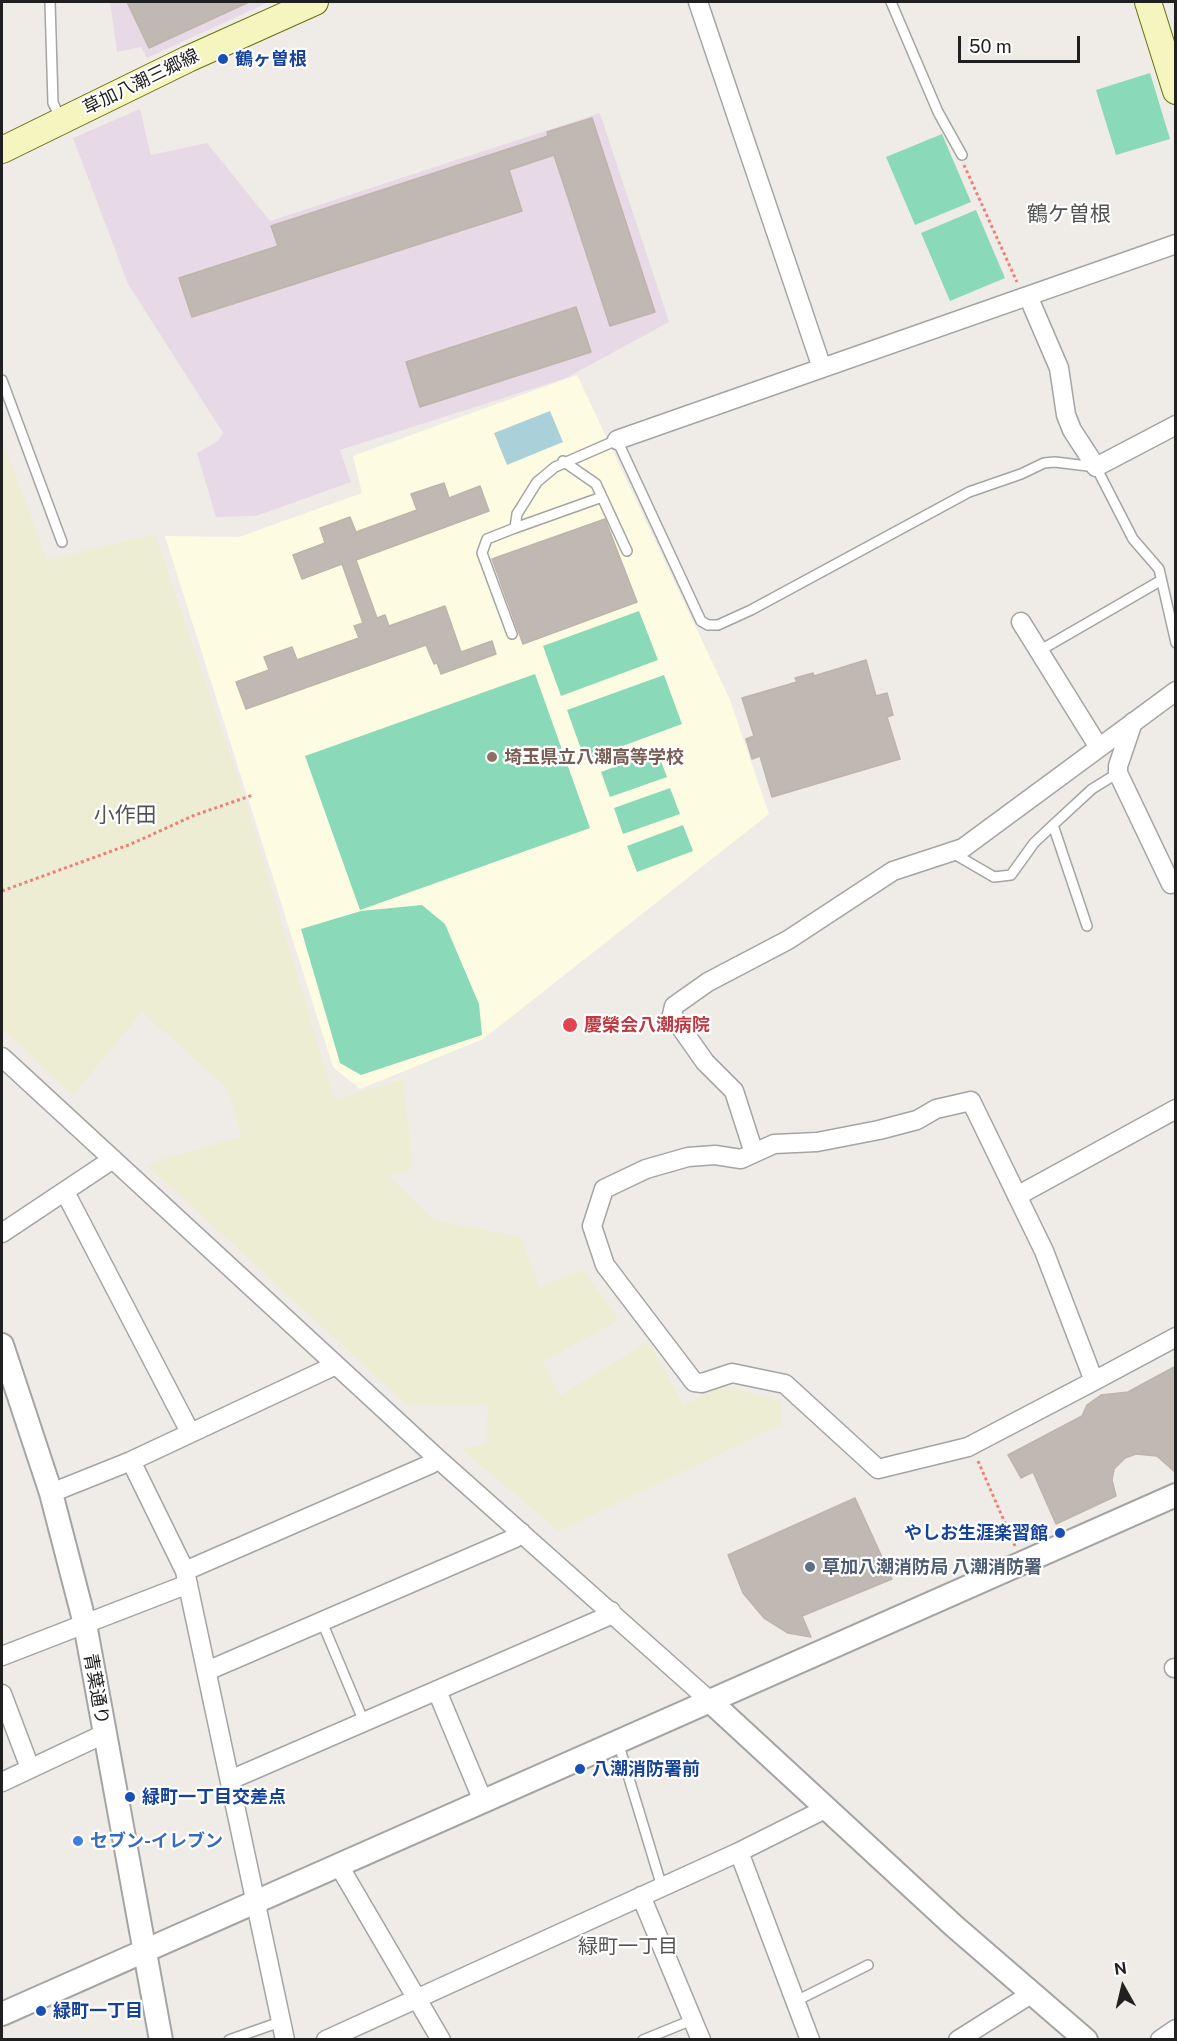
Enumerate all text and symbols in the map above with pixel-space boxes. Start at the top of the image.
scale bar [961,24,1082,62]
text: 50 m [969,36,1012,57]
street label: 草加八潮三郷線 [80,45,202,119]
place label: 鶴ヶ曽根 [235,48,307,70]
marker: 鶴ヶ曽根 [216,52,230,66]
district label: 鶴ケ曽根 [1027,202,1111,228]
place label: 埼玉県立八潮高等学校 [504,746,684,768]
marker: 埼玉県立八潮高等学校 [485,750,499,764]
district label: 小作田 [94,803,156,829]
place label: 慶榮会八潮病院 [584,1014,710,1036]
marker: 慶榮会八潮病院 [561,1016,579,1034]
place label: やしお生涯楽習館 [904,1522,1048,1544]
marker: やしお生涯楽習館 [1053,1526,1067,1540]
place label: 草加八潮消防局 八潮消防署 [822,1556,1042,1578]
marker: 草加八潮消防局 八潮消防署 [803,1560,817,1574]
street label: 青葉通り [79,1652,113,1726]
place label: 八潮消防署前 [592,1758,700,1780]
marker: 八潮消防署前 [573,1762,587,1776]
place label: 緑町一丁目交差点 [142,1786,286,1808]
marker: 緑町一丁目交差点 [123,1790,137,1804]
place label: セブン-イレブン [90,1830,223,1852]
marker: セブン-イレブン [71,1834,85,1848]
district label: 緑町一丁目 [578,1935,678,1959]
north arrow [1093,1957,1153,2017]
text: N [1113,1958,1128,1979]
place label: 緑町一丁目 [53,2000,143,2022]
marker: 緑町一丁目 [34,2004,48,2018]

